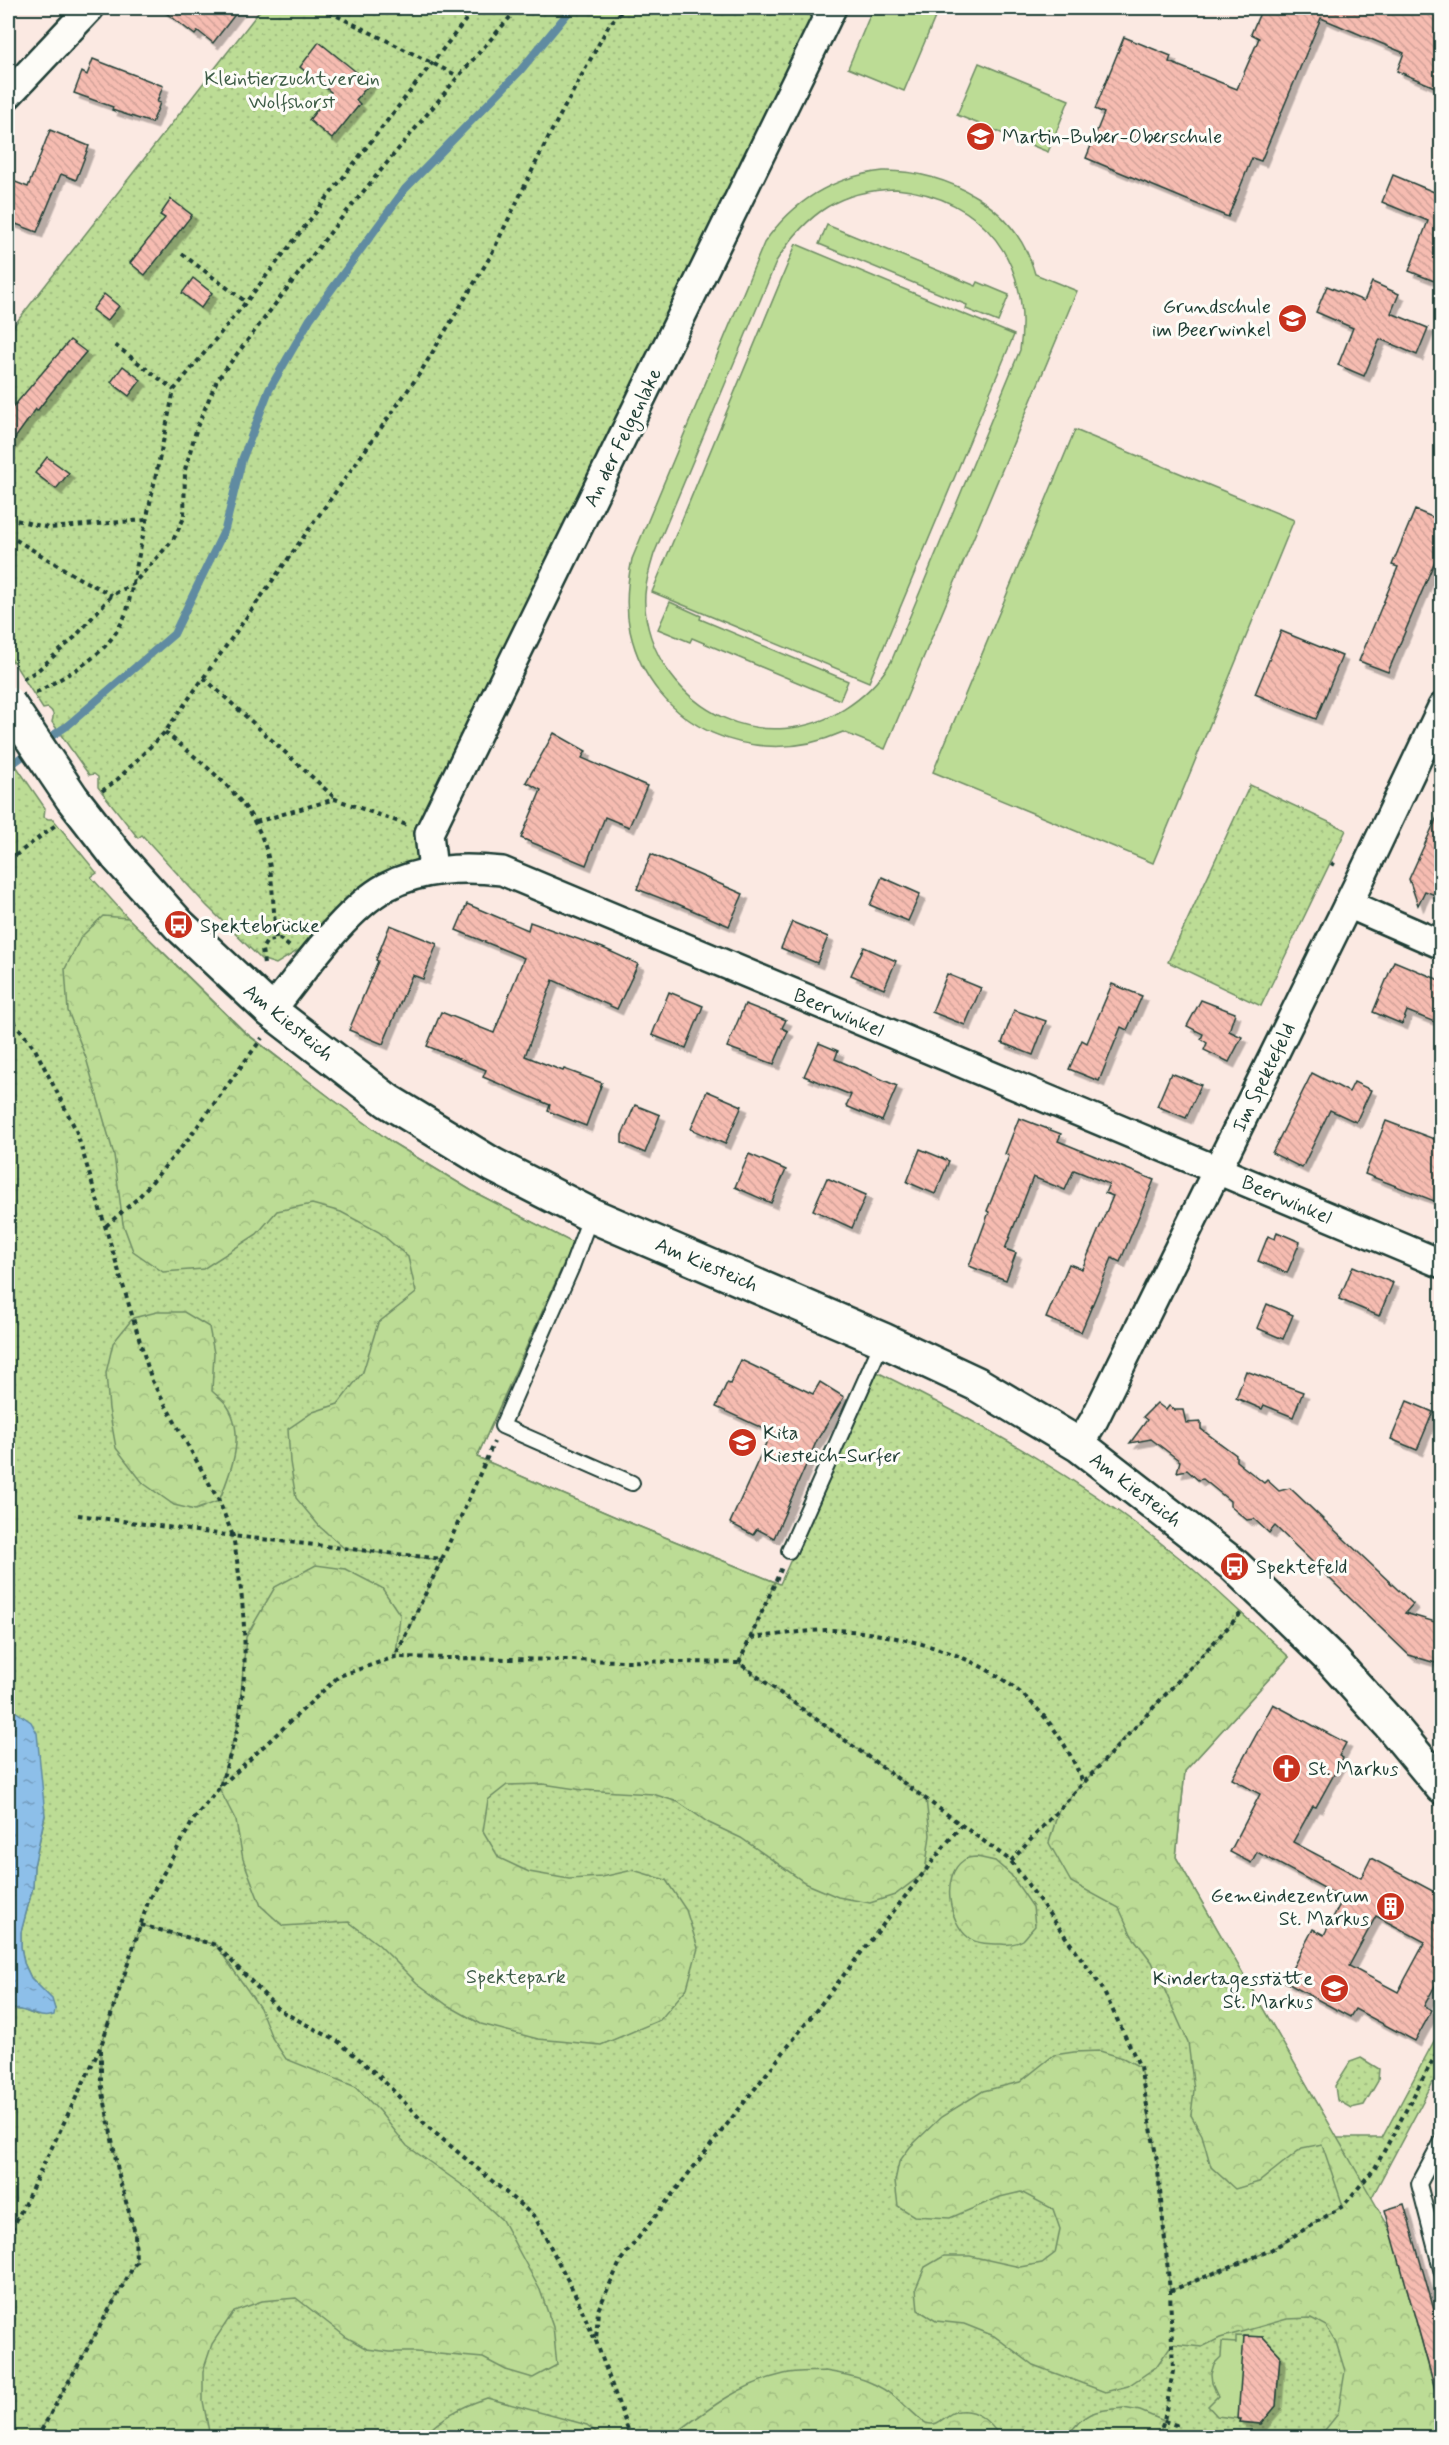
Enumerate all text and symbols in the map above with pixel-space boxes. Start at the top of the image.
park label: Kleintierzuchtverein Wolfshorst [204,66,380,116]
school or university icon: Martin-Buber-Oberschule [965,120,997,152]
place label: Martin-Buber-Oberschule [1002,124,1222,151]
place label: Grundschule im Beerwinkel [1152,294,1271,344]
school or university icon: Grundschule im Beerwinkel [1276,302,1308,334]
street label: An der Felgenlake [578,363,670,512]
bus stop icon: Spektebrücke [163,909,195,941]
place label: Spektebrücke [200,913,320,940]
street label: Am Kiesteich [237,978,339,1068]
street label: Beerwinkel [789,982,888,1044]
street label: Im Spektefeld [1226,1019,1302,1137]
street label: Beerwinkel [1237,1169,1336,1231]
street label: Am Kiesteich [651,1232,762,1299]
place label: Kita Kiesteich-Surfer [763,1420,901,1470]
school or university icon: Kita Kiesteich-Surfer [726,1427,758,1459]
street label: Am Kiesteich [1083,1447,1187,1534]
bus stop icon: Spektefeld [1219,1550,1251,1582]
place label: Spektefeld [1256,1554,1347,1581]
church icon: St. Markus [1271,1752,1303,1784]
place label: St. Markus [1308,1756,1398,1783]
place label: Gemeindezentrum St. Markus [1210,1883,1369,1933]
building icon: Gemeindezentrum St. Markus [1374,1891,1406,1923]
park label: Spektepark [466,1964,566,1991]
place label: Kindertagesstätte St. Markus [1153,1966,1313,2016]
school or university icon: Kindertagesstätte St. Markus [1318,1973,1350,2005]

